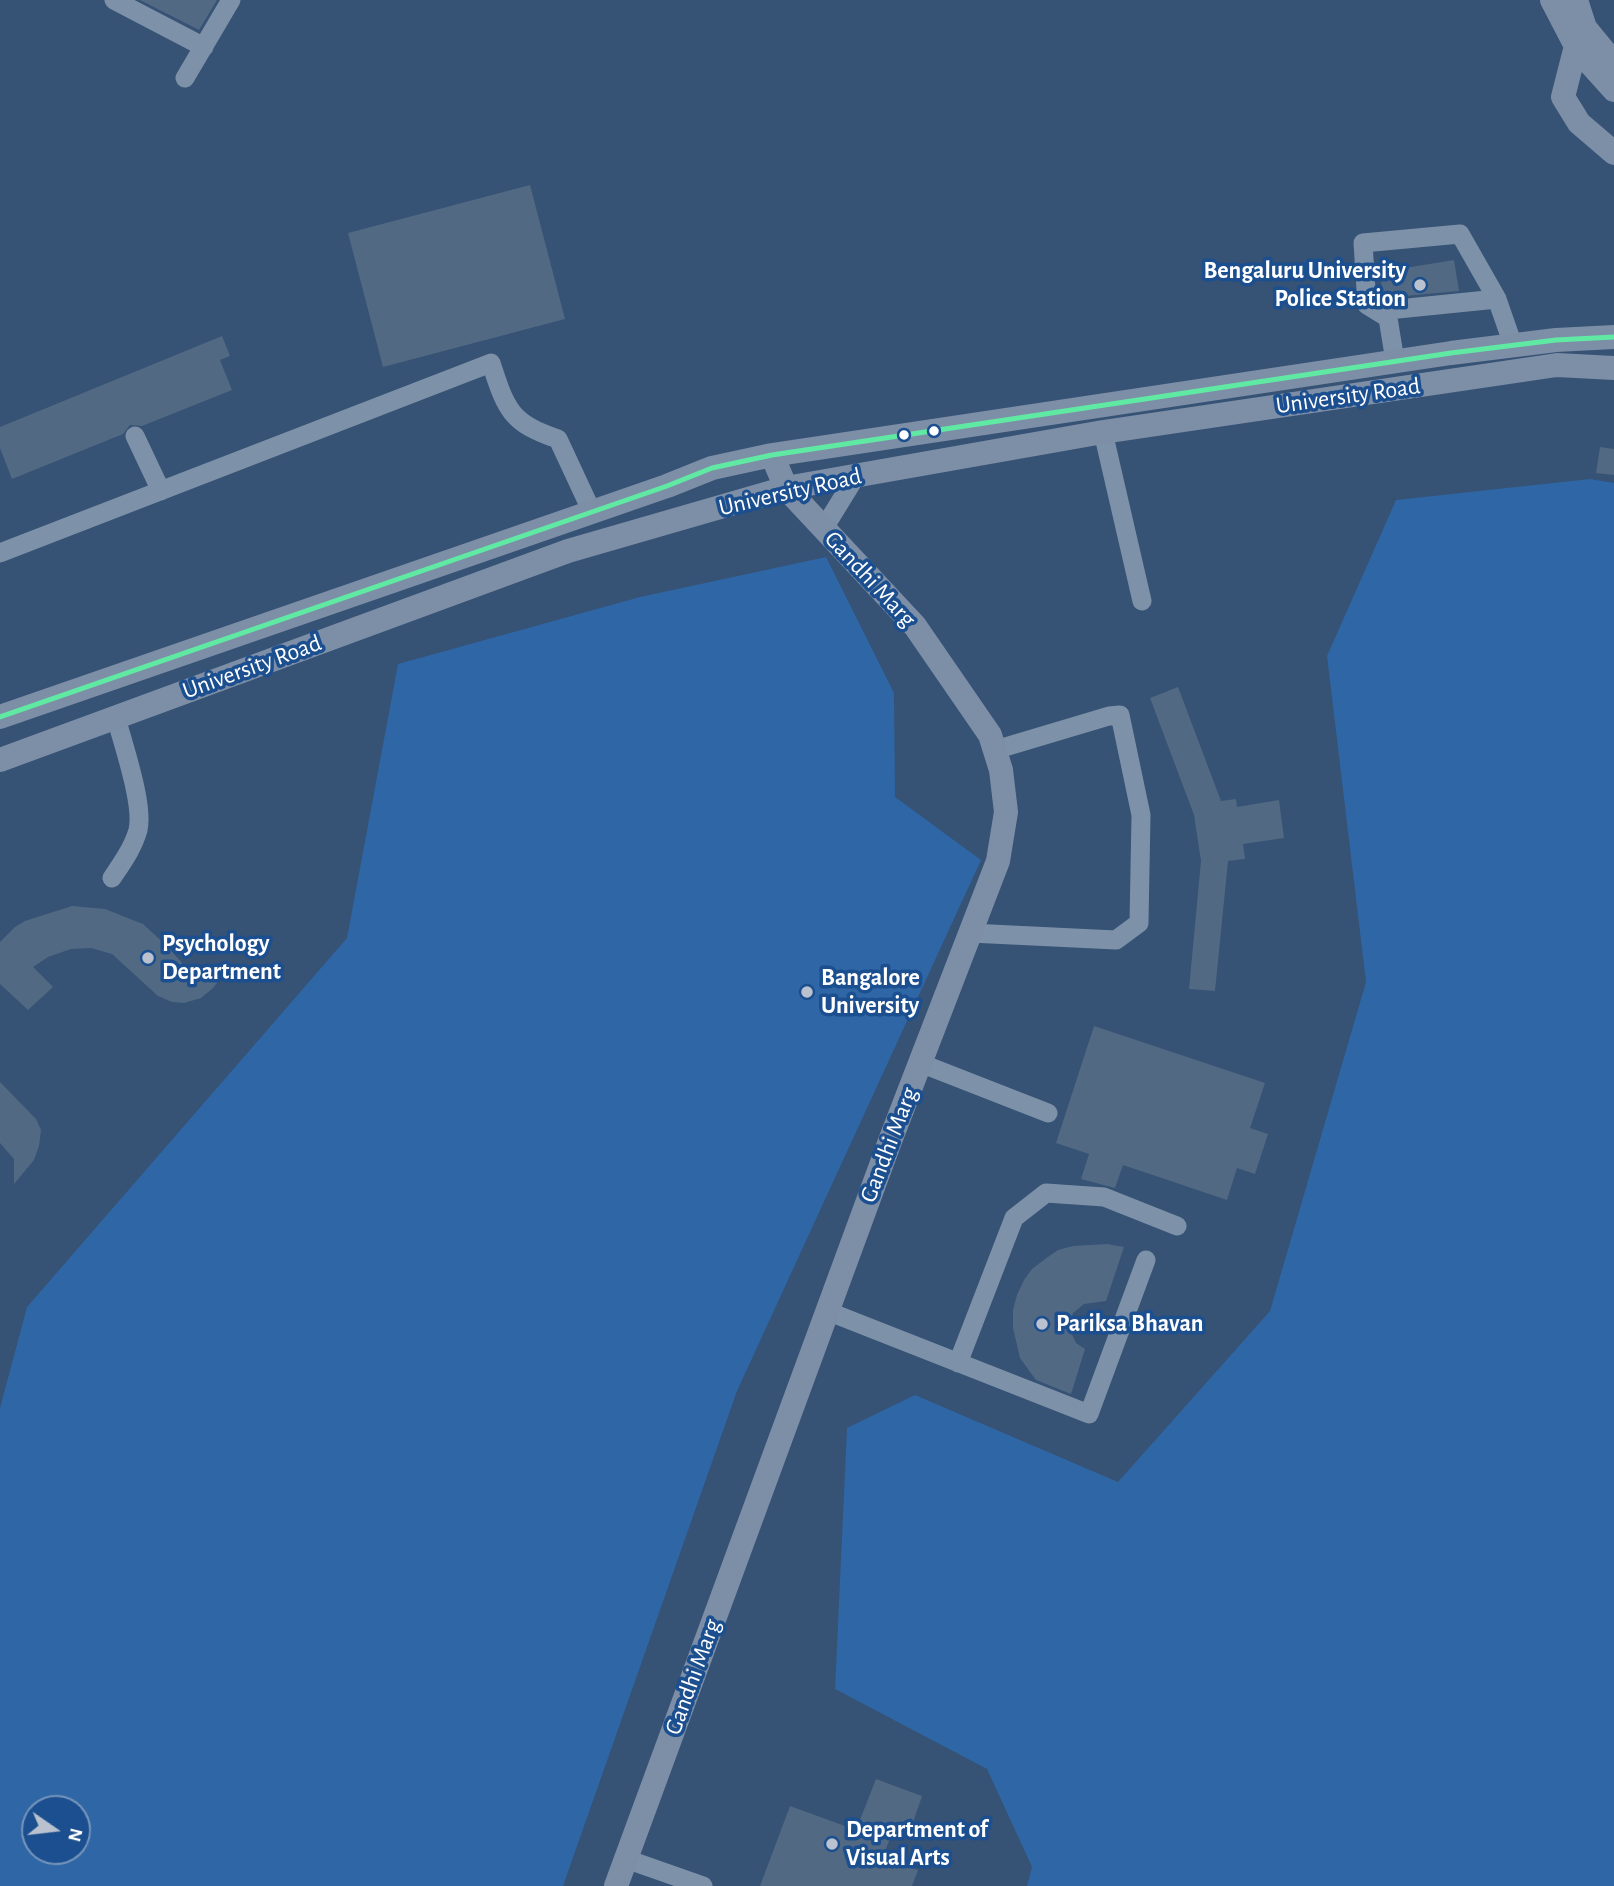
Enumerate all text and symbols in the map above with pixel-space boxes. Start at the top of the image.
place label: Bengaluru University Police Station [1203,257,1406,313]
marker: Bengaluru University Police Station [1412,277,1428,293]
street label: University Road [1274,372,1422,420]
unlabelled marker [927,424,941,438]
unlabelled marker [897,428,911,442]
street label: University Road [716,462,864,522]
street label: Gandhi Marg [818,525,922,633]
street label: University Road [179,629,325,705]
place label: Psychology Department [162,930,281,986]
marker: Psychology Department [140,950,156,966]
place label: Bangalore University [821,964,920,1020]
marker: Bangalore University [799,984,815,1000]
street label: Gandhi Marg [854,1083,924,1207]
place label: Pariksa Bhavan [1056,1310,1204,1338]
marker: Pariksa Bhavan [1034,1316,1050,1332]
street label: Gandhi Marg [659,1615,727,1739]
north arrow [21,1795,91,1865]
place label: Department of Visual Arts [846,1816,988,1872]
text: N [64,1826,86,1843]
marker: Department of Visual Arts [824,1836,840,1852]

